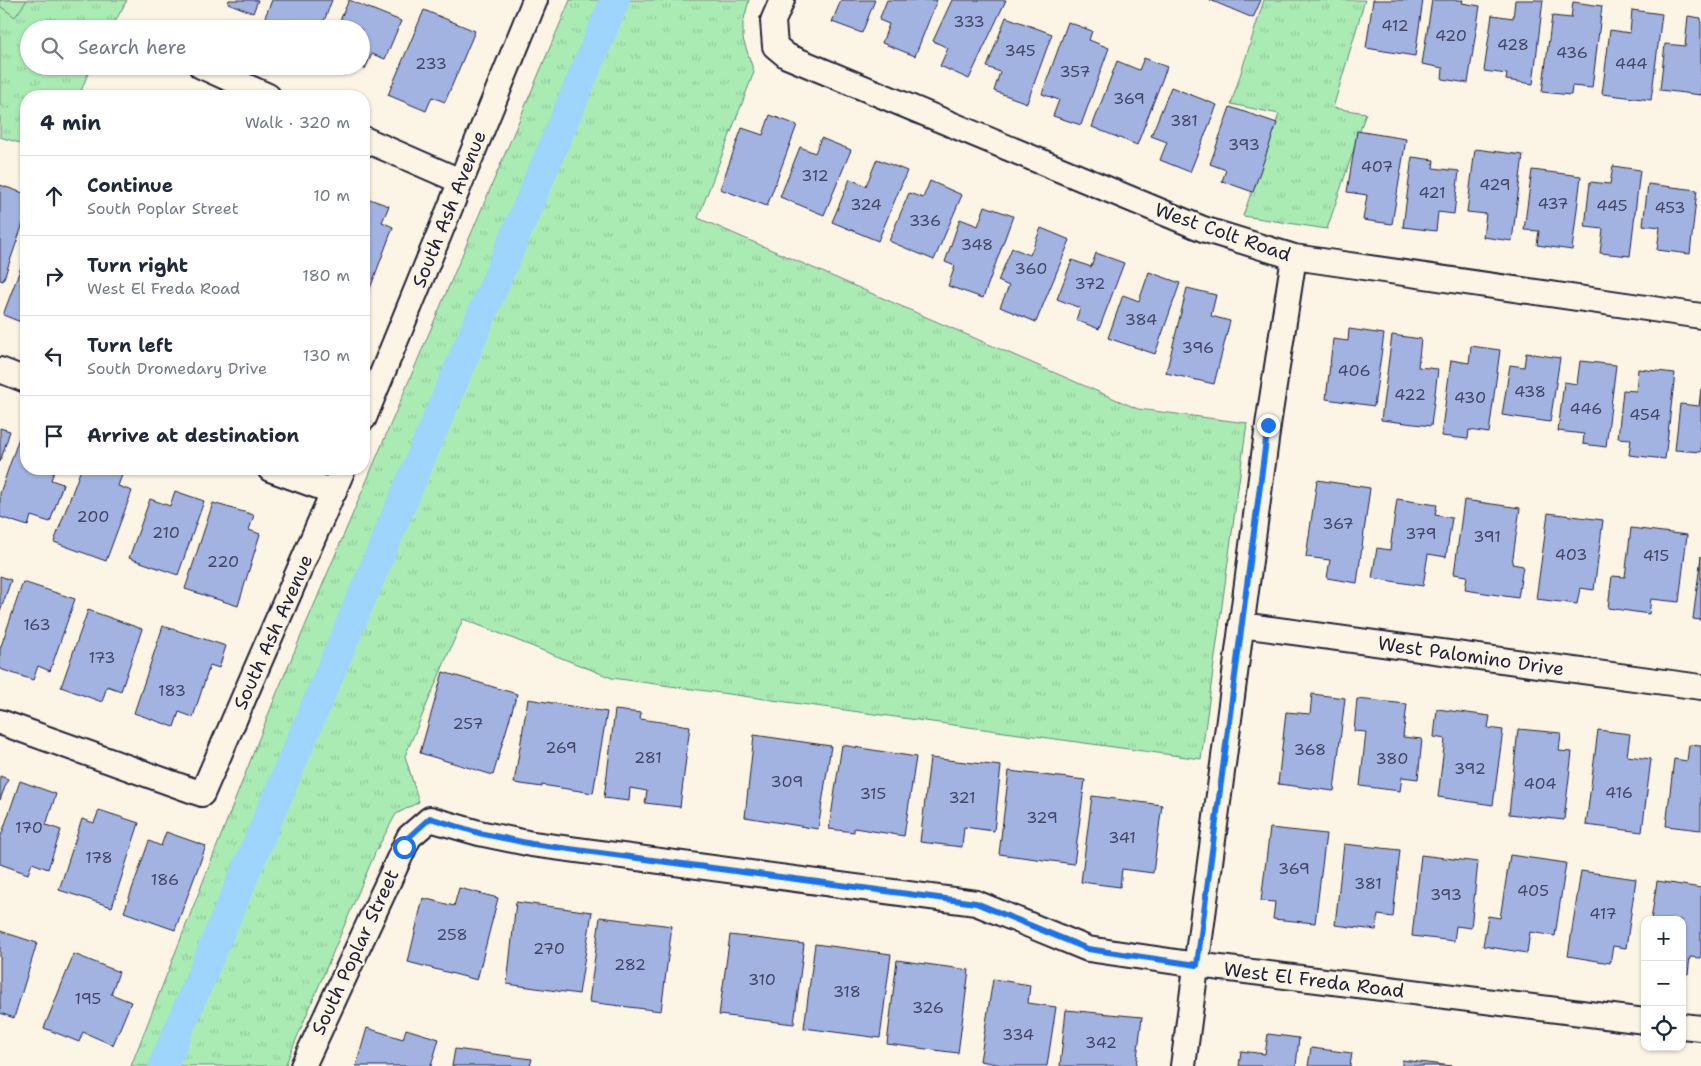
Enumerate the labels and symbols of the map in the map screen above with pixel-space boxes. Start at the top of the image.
house number: 333 [953,11,985,32]
house number: 412 [1381,15,1409,36]
house number: 420 [1435,25,1467,46]
house number: 428 [1497,34,1529,55]
house number: 345 [1004,40,1036,61]
house number: 436 [1556,42,1588,63]
house number: 233 [415,53,447,74]
house number: 444 [1615,53,1647,74]
house number: 357 [1060,61,1090,82]
house number: 369 [1113,88,1145,109]
house number: 381 [1170,110,1198,131]
street label: South Ash Avenue [406,127,492,291]
house number: 393 [1228,134,1260,155]
house number: 407 [1361,156,1393,177]
house number: 312 [801,165,829,186]
house number: 429 [1479,174,1511,195]
house number: 421 [1418,182,1446,203]
house number: 437 [1537,193,1569,214]
house number: 324 [850,194,882,215]
house number: 445 [1596,195,1628,216]
street label: West Colt Road [1152,197,1294,267]
house number: 453 [1655,197,1685,218]
house number: 336 [909,210,941,231]
house number: 348 [961,234,993,255]
house number: 360 [1015,258,1047,279]
house number: 372 [1075,273,1105,294]
house number: 384 [1125,309,1157,330]
house number: 396 [1182,337,1214,358]
house number: 406 [1337,360,1371,381]
house number: 438 [1514,381,1546,402]
house number: 422 [1394,384,1426,405]
house number: 430 [1454,387,1486,408]
house number: 446 [1570,398,1602,419]
house number: 454 [1629,404,1661,425]
route end [1257,414,1280,437]
house number: 200 [77,506,109,527]
house number: 367 [1322,513,1354,534]
house number: 210 [152,522,180,543]
house number: 379 [1405,523,1437,544]
house number: 391 [1473,526,1501,547]
house number: 403 [1555,544,1587,565]
house number: 415 [1643,545,1669,566]
house number: 220 [207,551,239,572]
street label: South Ash Avenue [228,551,318,713]
house number: 163 [23,614,51,635]
street label: West Palomino Drive [1376,631,1566,681]
house number: 173 [88,647,116,668]
house number: 183 [158,680,186,701]
house number: 257 [452,713,484,734]
house number: 269 [545,737,577,758]
house number: 368 [1294,739,1326,760]
house number: 281 [634,747,662,768]
house number: 380 [1376,748,1408,769]
house number: 392 [1454,758,1486,779]
house number: 309 [771,771,803,792]
house number: 404 [1524,773,1557,794]
house number: 416 [1605,782,1633,803]
house number: 315 [860,783,886,804]
house number: 321 [948,787,976,808]
house number: 329 [1026,807,1058,828]
house number: 170 [15,817,43,838]
house number: 341 [1108,827,1136,848]
route start [393,836,416,859]
house number: 178 [85,847,113,868]
house number: 369 [1278,858,1310,879]
street label: South Poplar Street [306,865,404,1039]
house number: 186 [151,869,179,890]
house number: 381 [1354,873,1382,894]
house number: 405 [1517,880,1549,901]
house number: 393 [1430,884,1462,905]
house number: 417 [1589,903,1617,924]
house number: 258 [436,924,468,945]
house number: 270 [533,938,565,959]
house number: 282 [614,954,646,975]
street label: West El Freda Road [1222,957,1406,1003]
house number: 310 [748,969,776,990]
house number: 318 [833,981,861,1002]
house number: 195 [75,988,101,1009]
house number: 326 [912,997,944,1018]
house number: 334 [1002,1024,1034,1045]
house number: 342 [1085,1032,1117,1053]

